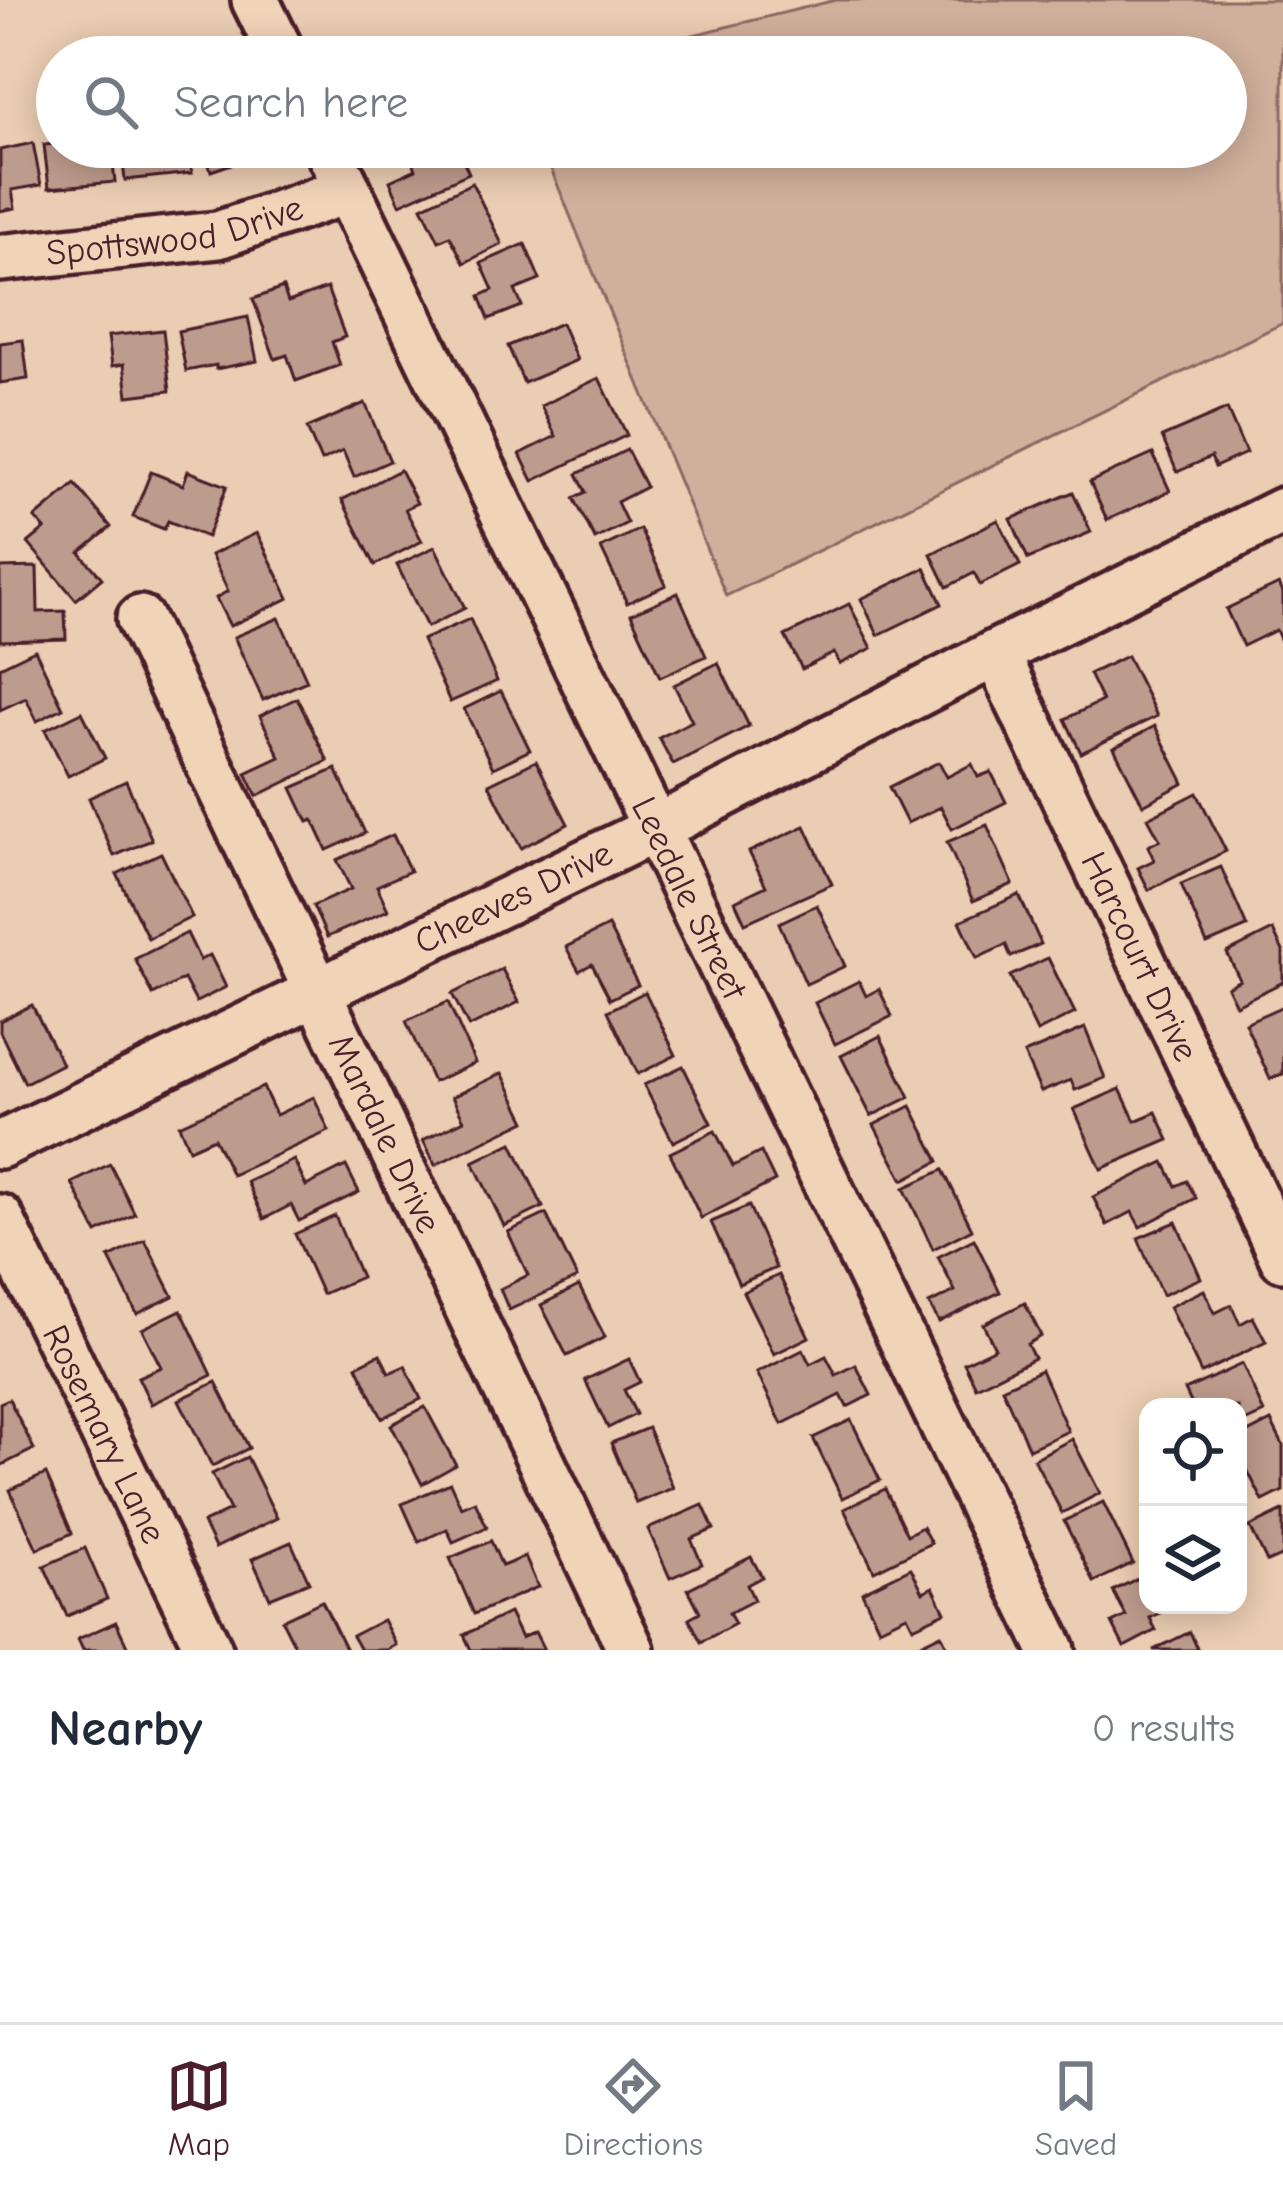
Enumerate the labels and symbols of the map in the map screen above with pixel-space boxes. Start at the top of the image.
street label: Spottswood Drive [44,187,308,274]
street label: Leedale Street [623,791,756,1007]
street label: Cheeves Drive [408,832,619,962]
street label: Harcourt Drive [1073,845,1207,1068]
street label: Mardale Drive [320,1028,450,1240]
street label: Rosemary Lane [34,1318,175,1550]

